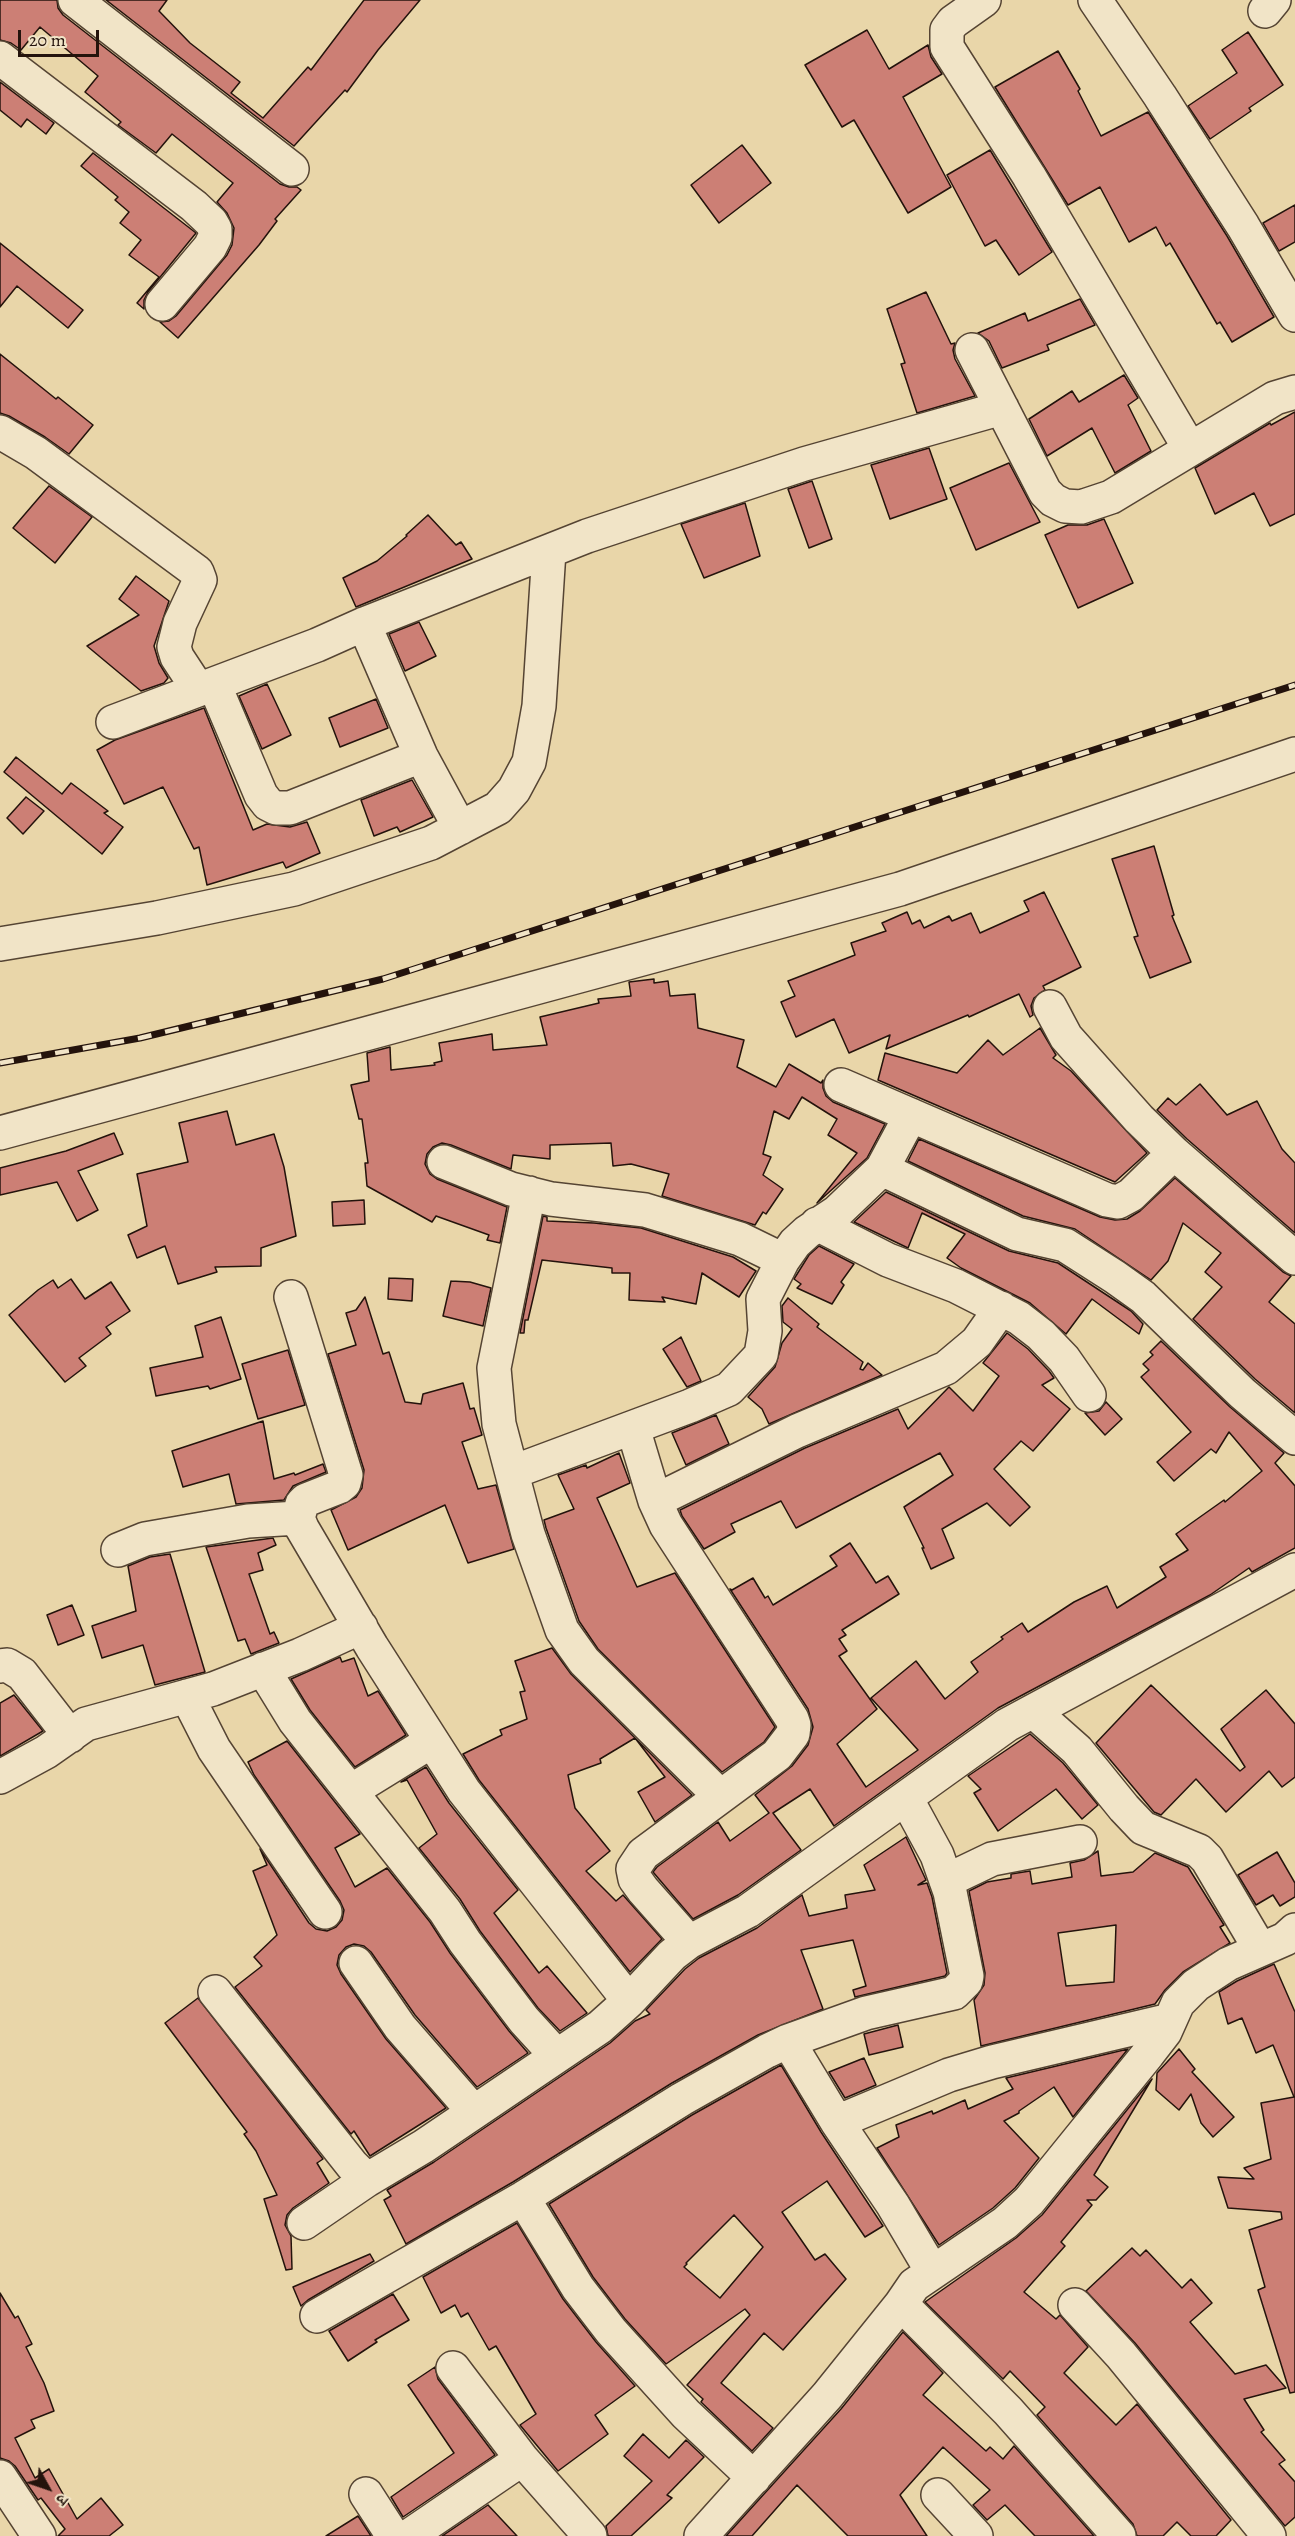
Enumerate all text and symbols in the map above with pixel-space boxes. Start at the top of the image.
scale bar [21,18,102,56]
text: 20 m [29,28,66,52]
north arrow [18,2458,78,2518]
text: उ [51,2489,73,2510]

